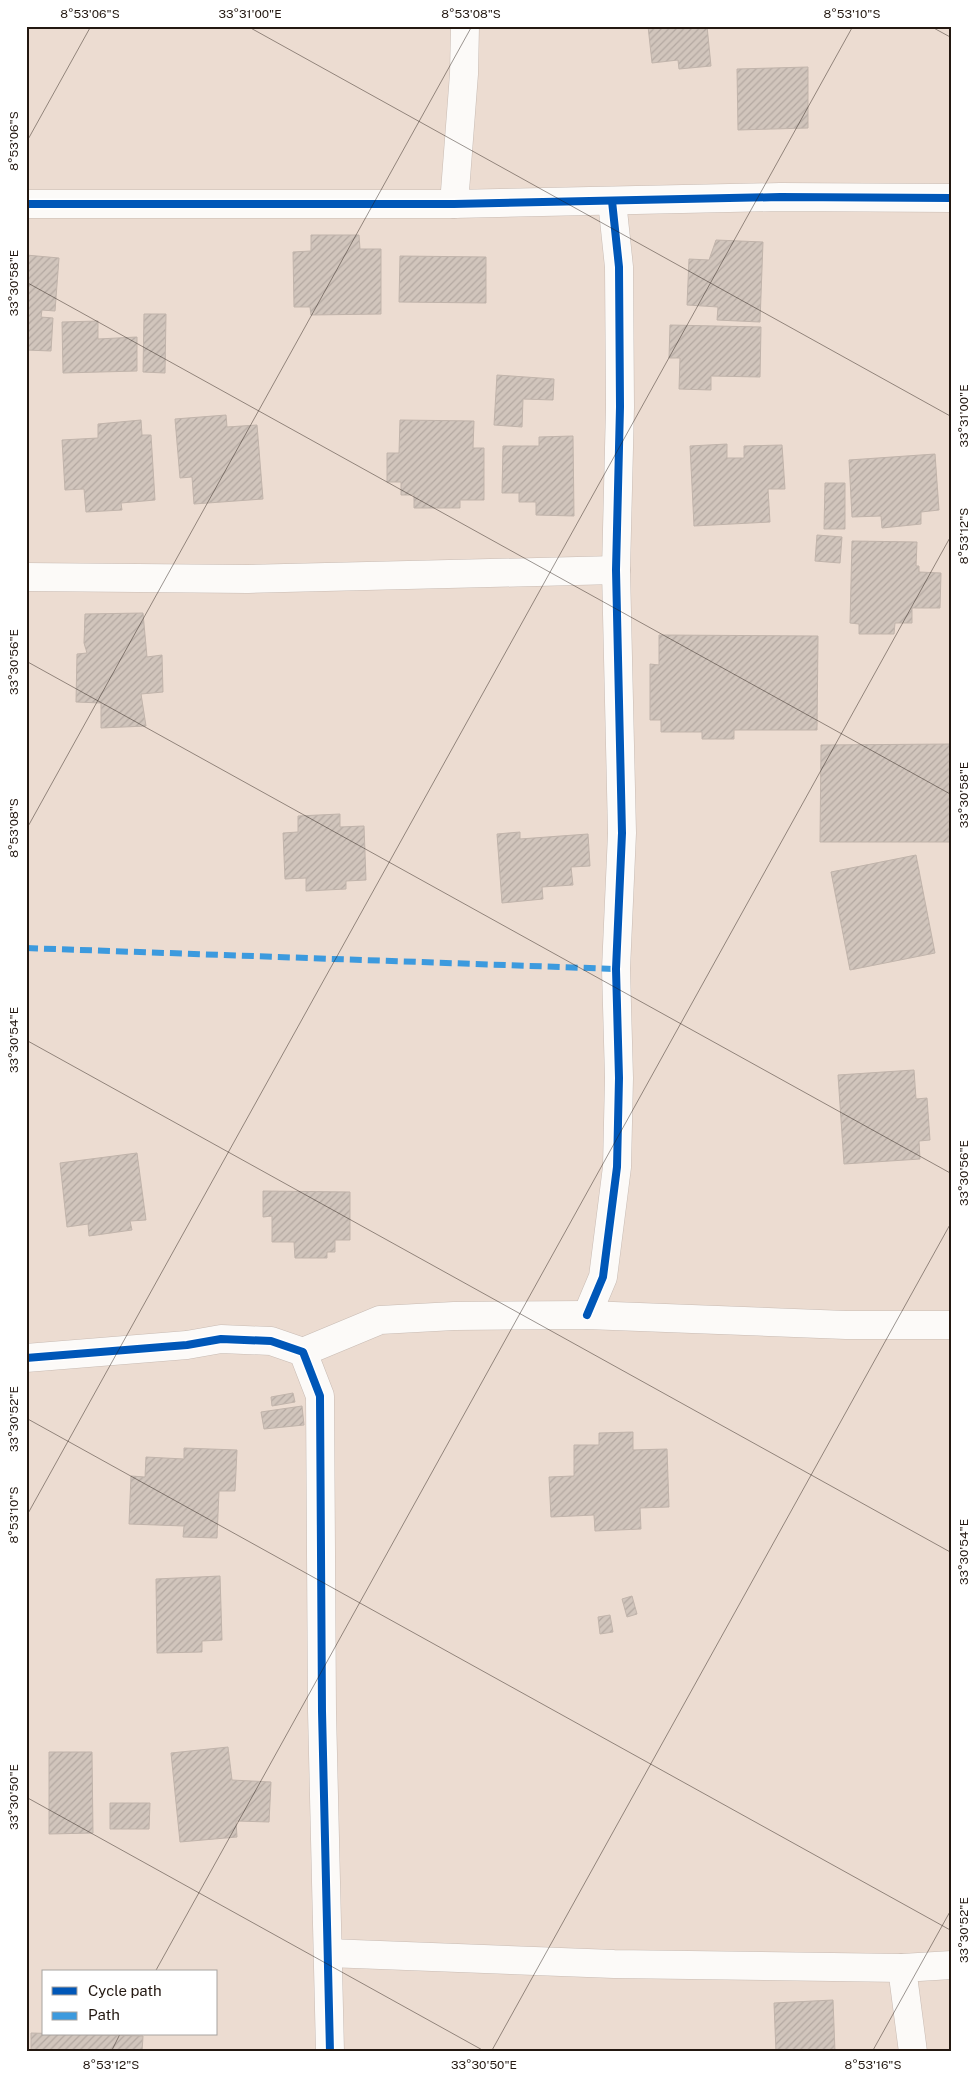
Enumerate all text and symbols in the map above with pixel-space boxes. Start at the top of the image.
text: 8°53'06"S [60,7,120,21]
text: 33°31'00"E [218,7,282,21]
text: 8°53'08"S [441,7,501,21]
text: 8°53'10"S [824,7,880,21]
text: 8°53'06"S [7,111,21,171]
text: 33°30'58"E [7,250,21,316]
text: 33°31'00"E [957,384,971,448]
text: 8°53'12"S [957,508,971,564]
text: 33°30'56"E [7,629,21,695]
text: 33°30'58"E [957,762,971,828]
text: 8°53'08"S [7,798,21,858]
text: 33°30'54"E [7,1007,21,1073]
text: 33°30'56"E [957,1140,971,1206]
text: 33°30'52"E [7,1386,21,1452]
text: 8°53'10"S [7,1487,21,1543]
text: 33°30'54"E [957,1519,971,1585]
text: 33°30'50"E [7,1764,21,1830]
text: 33°30'52"E [957,1897,971,1963]
legend [42,1970,218,2036]
text: Cycle path [88,1982,162,1999]
text: Path [88,2006,120,2023]
text: 8°53'12"S [83,2058,139,2072]
text: 33°30'50"E [451,2058,517,2072]
text: 8°53'16"S [844,2058,902,2072]

